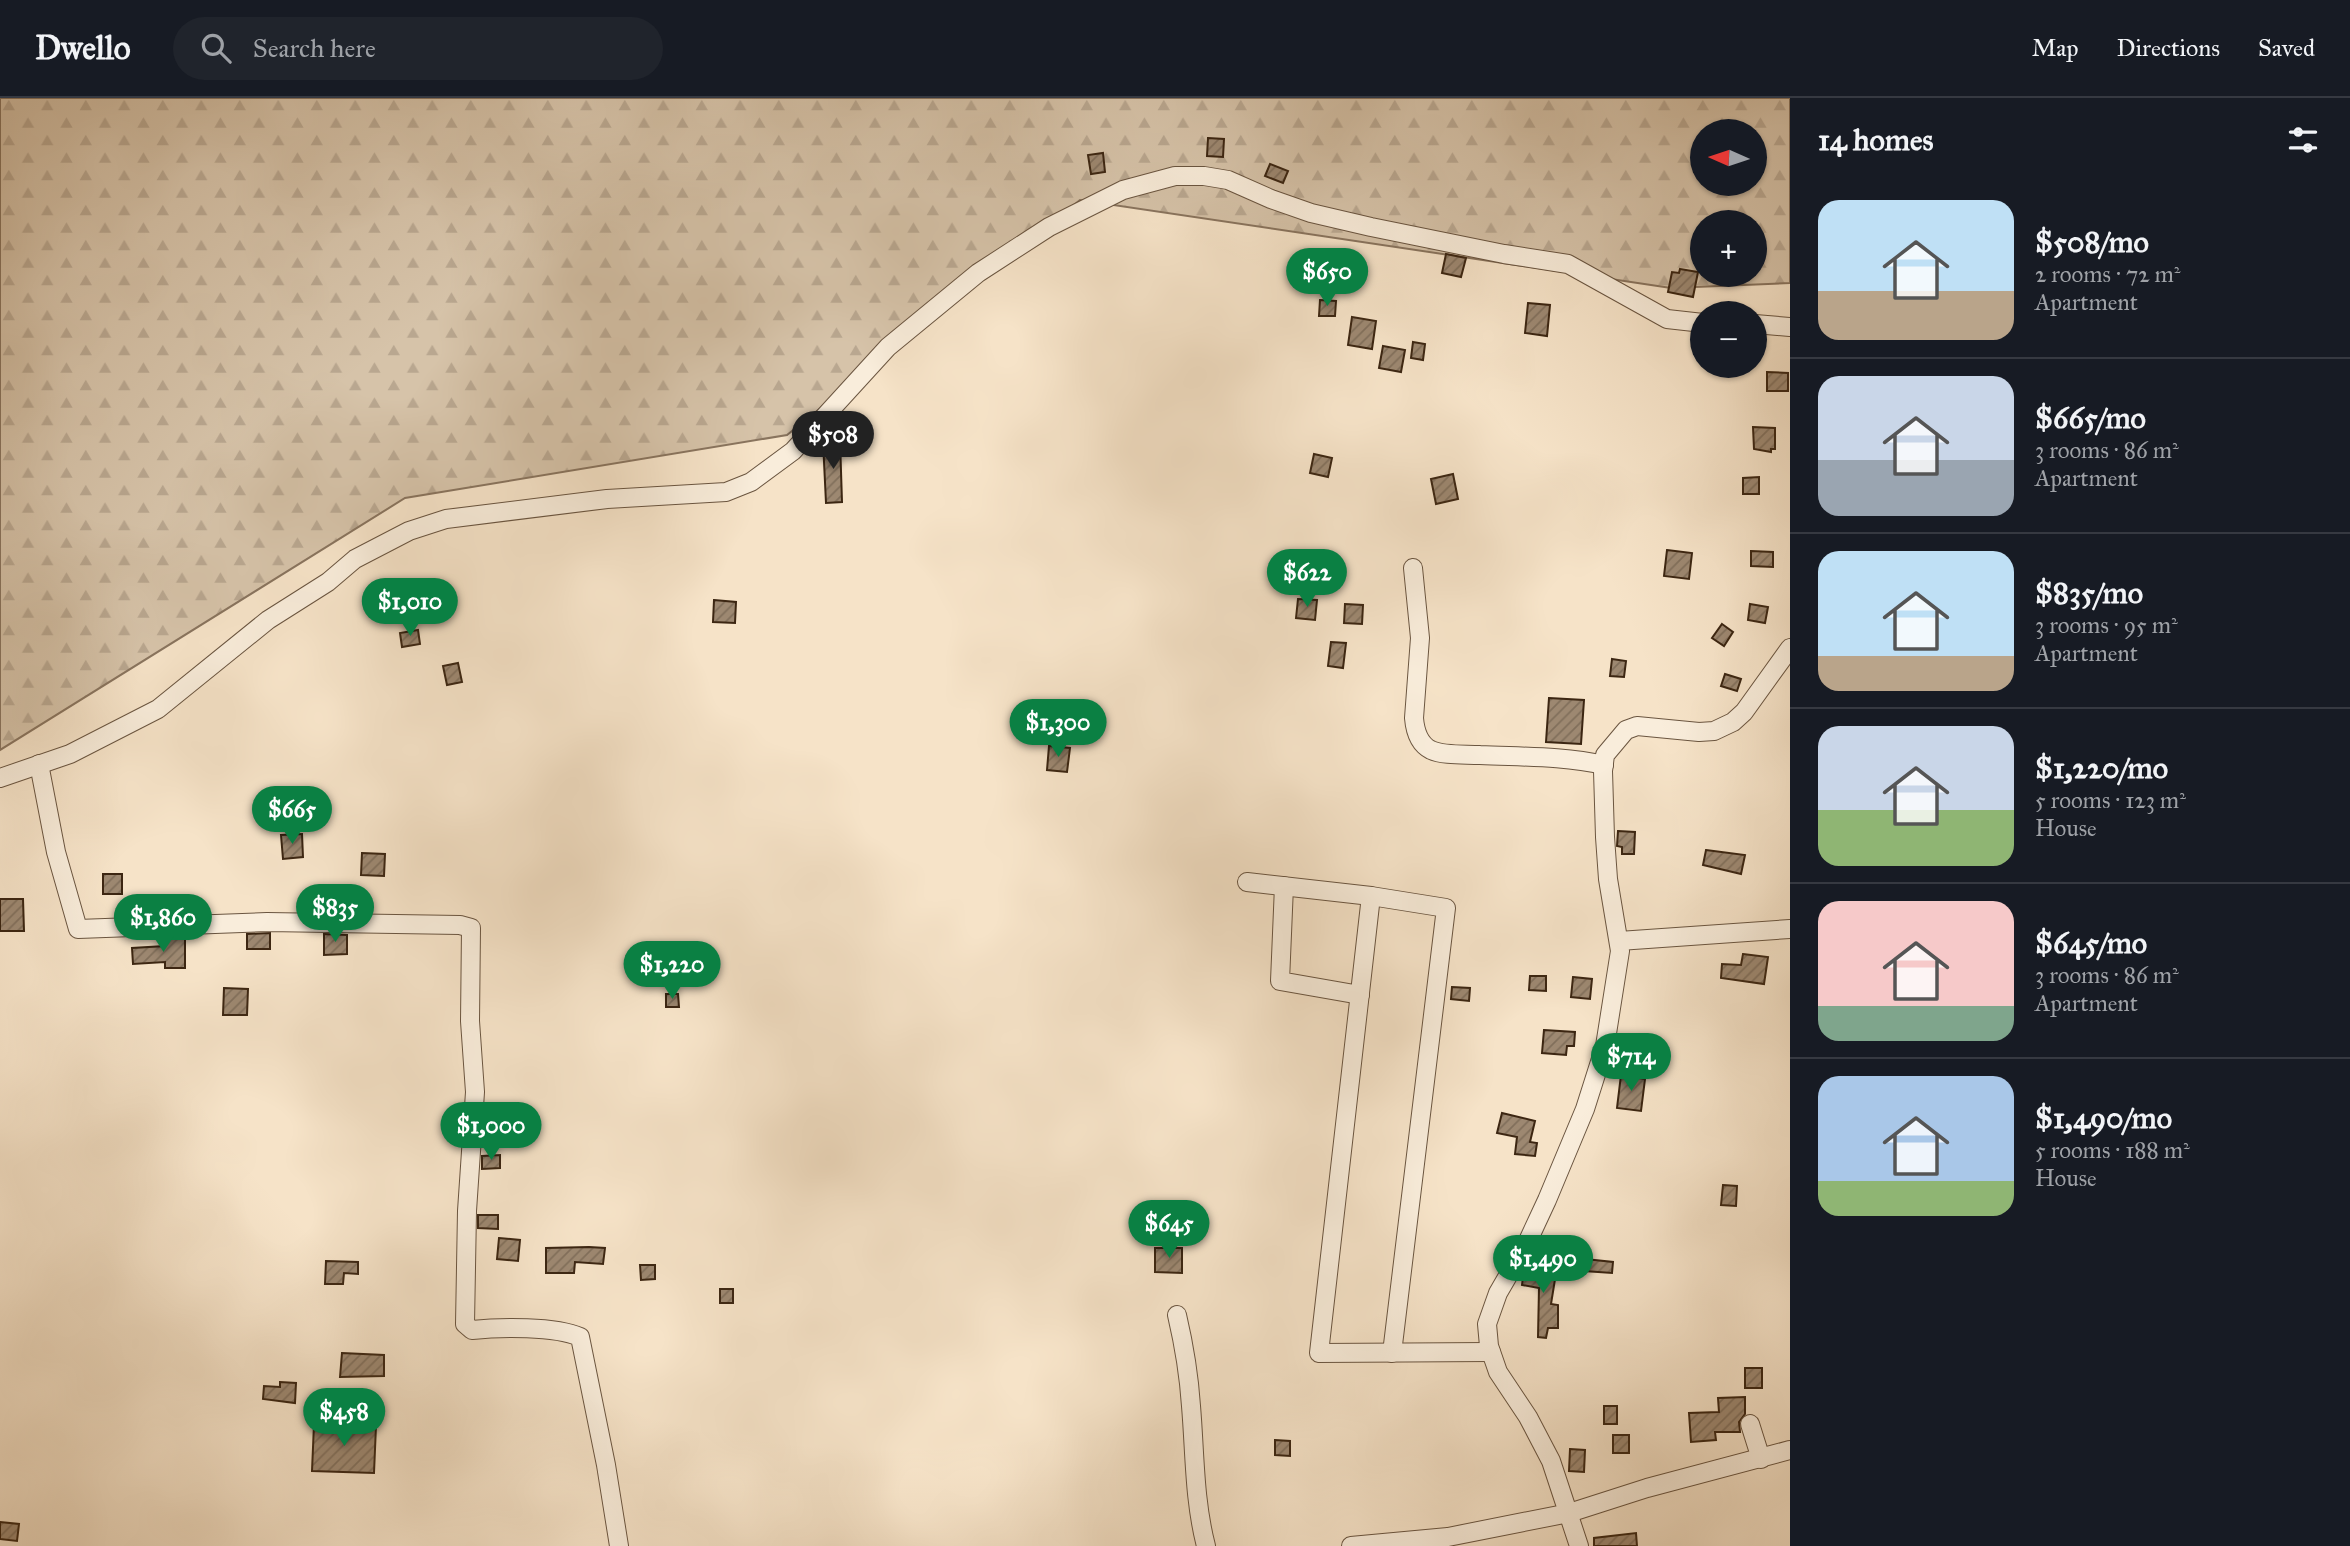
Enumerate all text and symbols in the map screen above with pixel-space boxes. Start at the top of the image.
search box [173,17,663,80]
text: Dwello [35,28,131,68]
icon: search [197,29,235,67]
text: Search here [253,32,376,64]
text: Map [2032,33,2079,63]
text: Directions [2117,33,2220,63]
text: Saved [2258,33,2315,63]
north arrow [1690,119,1768,196]
map controls [1690,119,1767,378]
icon: filters [2284,121,2322,159]
text: 14 homes [1818,122,1933,158]
button: + [1690,210,1767,287]
text: $508/mo [2035,224,2149,260]
icon: home [1874,228,1958,312]
pin: $650 [1286,248,1368,308]
text: $650 [1302,257,1352,285]
text: 2 rooms · 72 m² [2035,260,2180,288]
text: Apartment [2035,288,2138,316]
button: − [1690,301,1767,378]
text: $665/mo [2035,400,2146,436]
icon: home [1874,404,1958,488]
pin: $508 [792,412,874,471]
text: $508 [808,420,858,448]
text: 3 rooms · 86 m² [2035,436,2179,464]
text: Apartment [2035,464,2138,492]
pin: $622 [1266,550,1348,609]
text: $622 [1283,558,1331,586]
text: $835/mo [2035,575,2143,611]
pin: $1,010 [353,578,467,638]
icon: home [1874,579,1958,663]
text: $1,010 [378,587,442,615]
text: 3 rooms · 95 m² [2035,611,2178,639]
text: Apartment [2035,639,2138,667]
pin: $1,300 [1001,700,1115,759]
text: $1,300 [1026,708,1090,736]
text: $1,220/mo [2035,750,2168,786]
icon: home [1874,754,1958,838]
pin: $665 [251,786,333,846]
text: 5 rooms · 123 m² [2035,786,2186,814]
text: $665 [268,795,316,823]
text: House [2035,814,2097,842]
pin: $835 [294,884,376,944]
text: $835 [312,893,358,921]
pin: $1,860 [106,894,220,954]
text: $1,860 [130,903,196,931]
text: $645/mo [2035,925,2147,961]
icon: home [1874,929,1958,1013]
pin: $1,220 [615,942,729,1001]
text: $1,220 [640,950,704,978]
text: 3 rooms · 86 m² [2035,961,2179,989]
text: Apartment [2035,989,2138,1017]
pin: $714 [1590,1034,1672,1093]
text: $714 [1607,1042,1655,1070]
text: $1,490/mo [2035,1100,2172,1136]
pin: $1,000 [434,1102,548,1162]
icon: home [1874,1104,1958,1188]
text: $1,000 [457,1111,526,1139]
text: 5 rooms · 188 m² [2035,1136,2190,1164]
text: House [2035,1164,2097,1192]
pin: $645 [1128,1200,1210,1260]
text: $645 [1144,1209,1194,1237]
pin: $1,490 [1486,1236,1600,1295]
text: $1,490 [1509,1244,1577,1272]
pin: $458 [303,1388,385,1448]
text: $458 [319,1397,369,1425]

